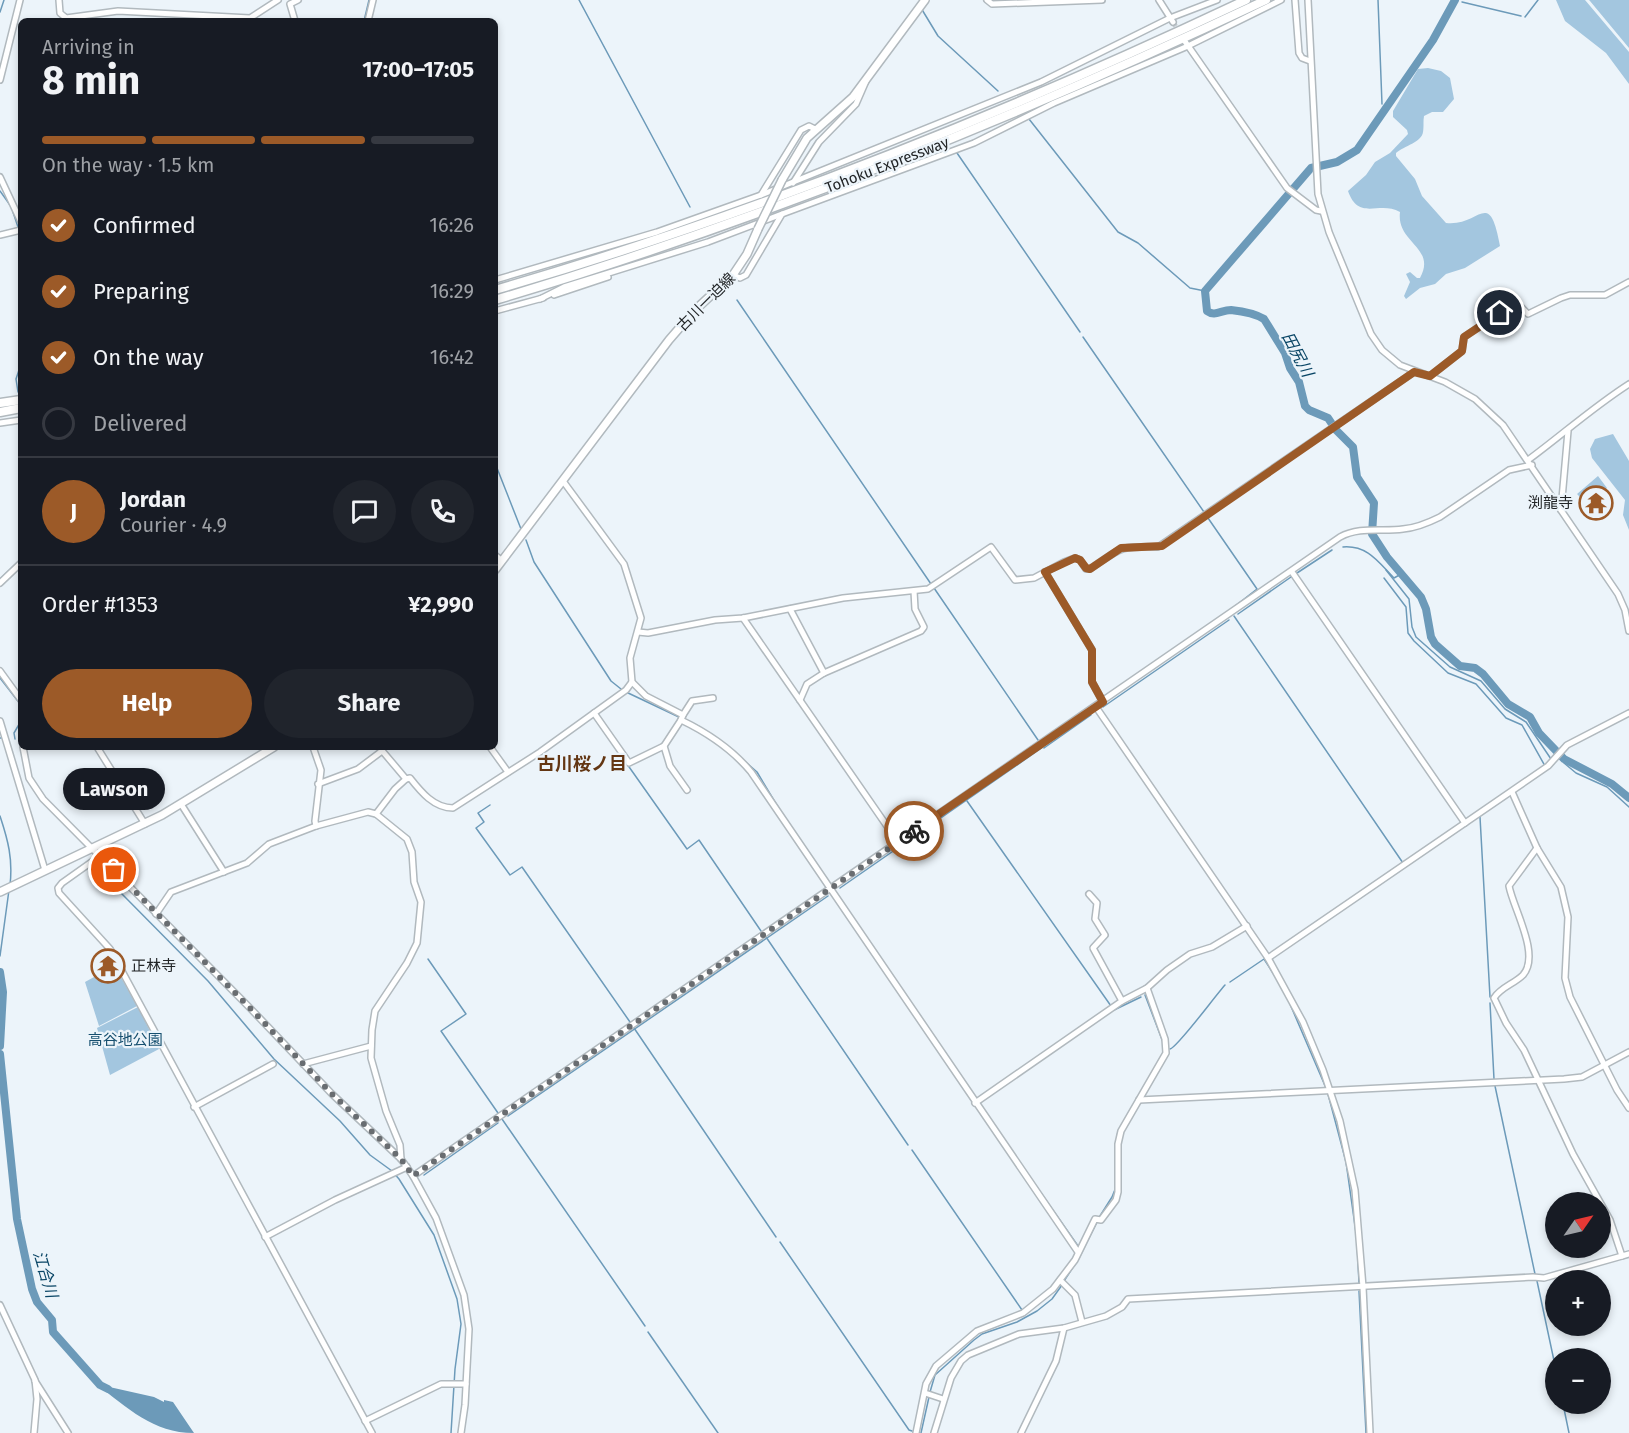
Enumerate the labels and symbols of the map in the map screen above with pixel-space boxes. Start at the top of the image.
street label: Tohoku Expressway [823,133,952,197]
street label: 古川一迫線 [673,269,739,335]
pin [1474,287,1525,338]
water label: 田尻川 [1278,329,1318,382]
temple icon: 渕龍寺 [1578,485,1614,521]
place label: 渕龍寺 [1528,494,1573,512]
district label: 古川桜ノ目 [537,753,627,775]
callout: Lawson [63,768,165,810]
courier [884,801,944,861]
pin [88,844,139,895]
temple icon: 正林寺 [90,948,126,984]
place label: 正林寺 [131,957,176,975]
park label: 高谷地公園 [87,1031,163,1049]
north arrow [1545,1192,1611,1258]
water label: 江合川 [29,1248,62,1302]

